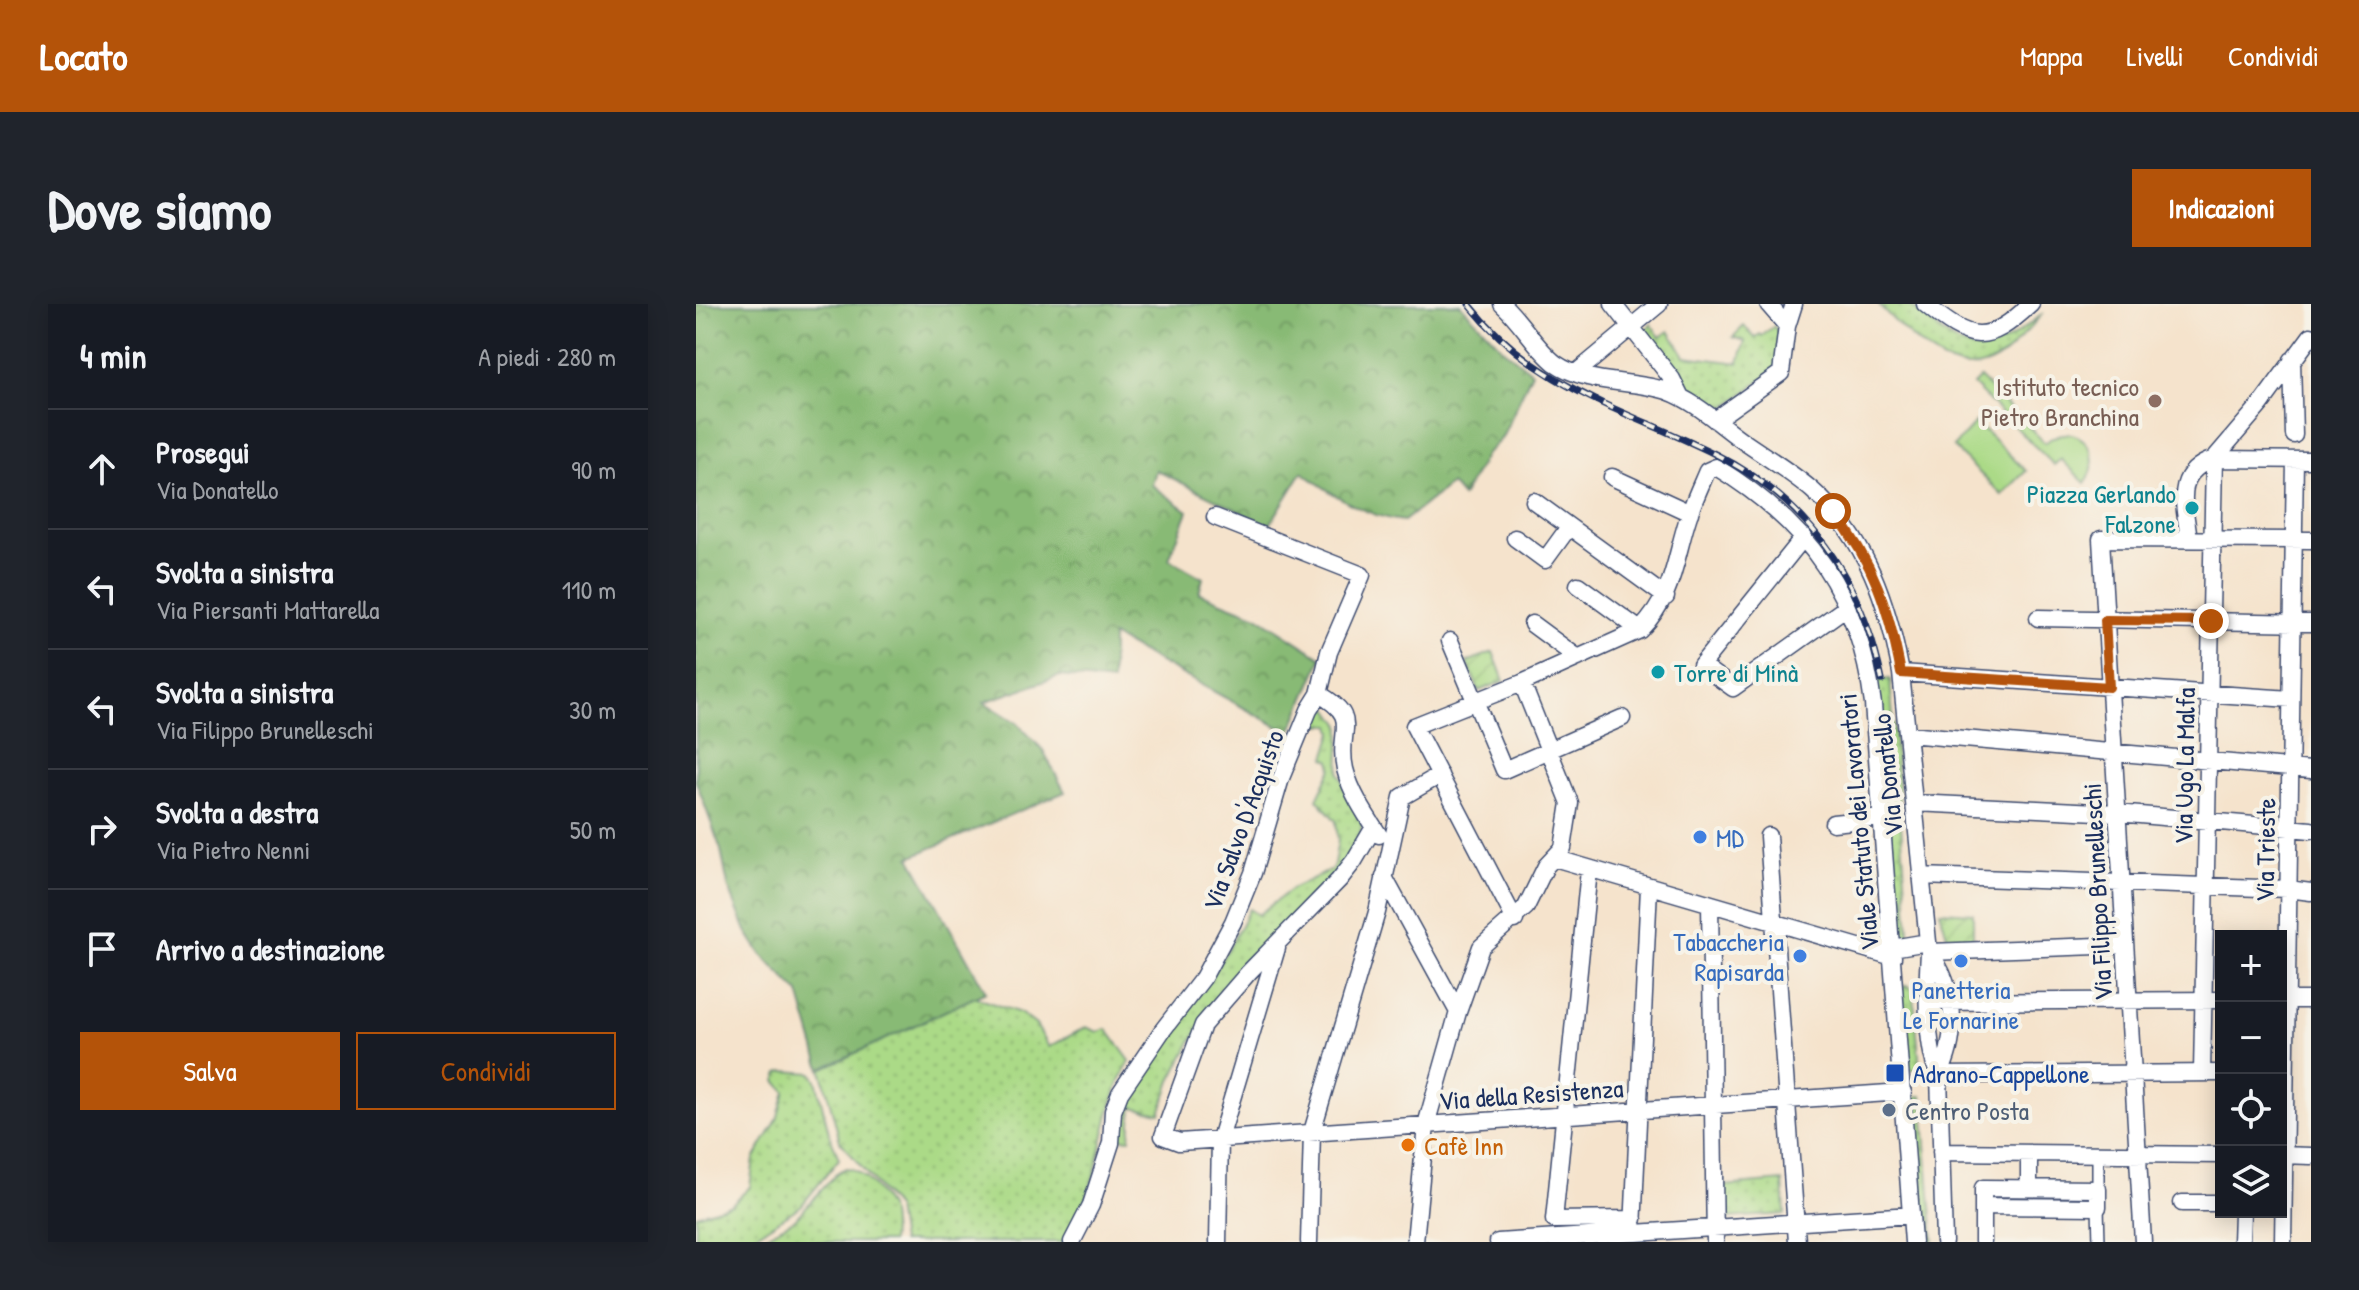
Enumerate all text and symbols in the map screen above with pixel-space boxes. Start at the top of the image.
text: Locato [40,30,127,82]
text: Mappa [2020,37,2082,75]
text: Livelli [2126,37,2184,75]
text: Condividi [2228,37,2319,75]
button: Indicazioni [2132,169,2311,247]
text: Dove siamo [48,171,271,246]
text: 4 min [80,333,147,379]
text: A piedi · 280 m [478,339,616,374]
place label: Istituto tecnico Pietro Branchina [1981,369,2139,434]
marker: Istituto tecnico Pietro Branchina [2146,392,2164,410]
text: Prosegui [156,432,250,472]
icon: ahead [80,447,124,491]
text: 90 m [571,452,616,487]
text: Via Donatello [156,472,278,507]
place label: Piazza Gerlando Falzone [2027,476,2176,541]
route start [1815,493,1851,529]
marker: Piazza Gerlando Falzone [2183,499,2201,517]
text: Svolta a sinistra [156,552,333,592]
icon: left [80,567,124,611]
text: 110 m [562,572,616,607]
text: Via Piersanti Mattarella [156,592,380,627]
route end [2193,603,2229,639]
place label: Torre di Minà [1674,655,1798,690]
marker: Torre di Minà [1649,663,1667,681]
text: Svolta a sinistra [156,672,333,712]
icon: left [80,687,124,731]
street label: Via Ugo La Malfa [2165,687,2203,845]
text: 30 m [569,692,616,727]
street label: Viale Statuto dei Lavoratori [1829,692,1887,952]
text: Via Filippo Brunelleschi [156,712,374,747]
street label: Via Donatello [1863,712,1911,838]
street label: Via Salvo D'Acquisto [1194,725,1292,915]
street label: Via Filippo Brunelleschi [2074,782,2120,1002]
text: Svolta a destra [156,792,318,832]
street label: Via Trieste [2247,798,2283,902]
icon: right [80,807,124,851]
text: 50 m [570,812,616,847]
place label: MD [1716,820,1744,855]
marker: MD [1691,828,1709,846]
text: Via Pietro Nenni [156,832,310,867]
place label: Tabaccheria Rapisarda [1673,924,1784,989]
icon: arrive [80,927,124,971]
text: Arrivo a destinazione [156,929,385,969]
map controls [2215,930,2287,1218]
button: + [2215,930,2287,1002]
marker: Tabaccheria Rapisarda [1791,947,1809,965]
marker: Panetteria Le Fornarine [1952,952,1970,970]
place label: Panetteria Le Fornarine [1903,972,2019,1037]
button: − [2215,1002,2287,1074]
button: Salva [80,1032,340,1110]
button: Condividi [356,1032,616,1110]
place label: Adrano-Cappellone [1913,1056,2090,1091]
marker: Adrano-Cappellone [1884,1062,1906,1084]
street label: Via della Resistenza [1438,1070,1624,1118]
button: locate [2215,1074,2287,1146]
place label: Centro Posta [1905,1093,2029,1128]
marker: Centro Posta [1880,1101,1898,1119]
place label: Cafè Inn [1424,1128,1504,1163]
marker: Cafè Inn [1399,1136,1417,1154]
button: layers [2215,1146,2287,1218]

